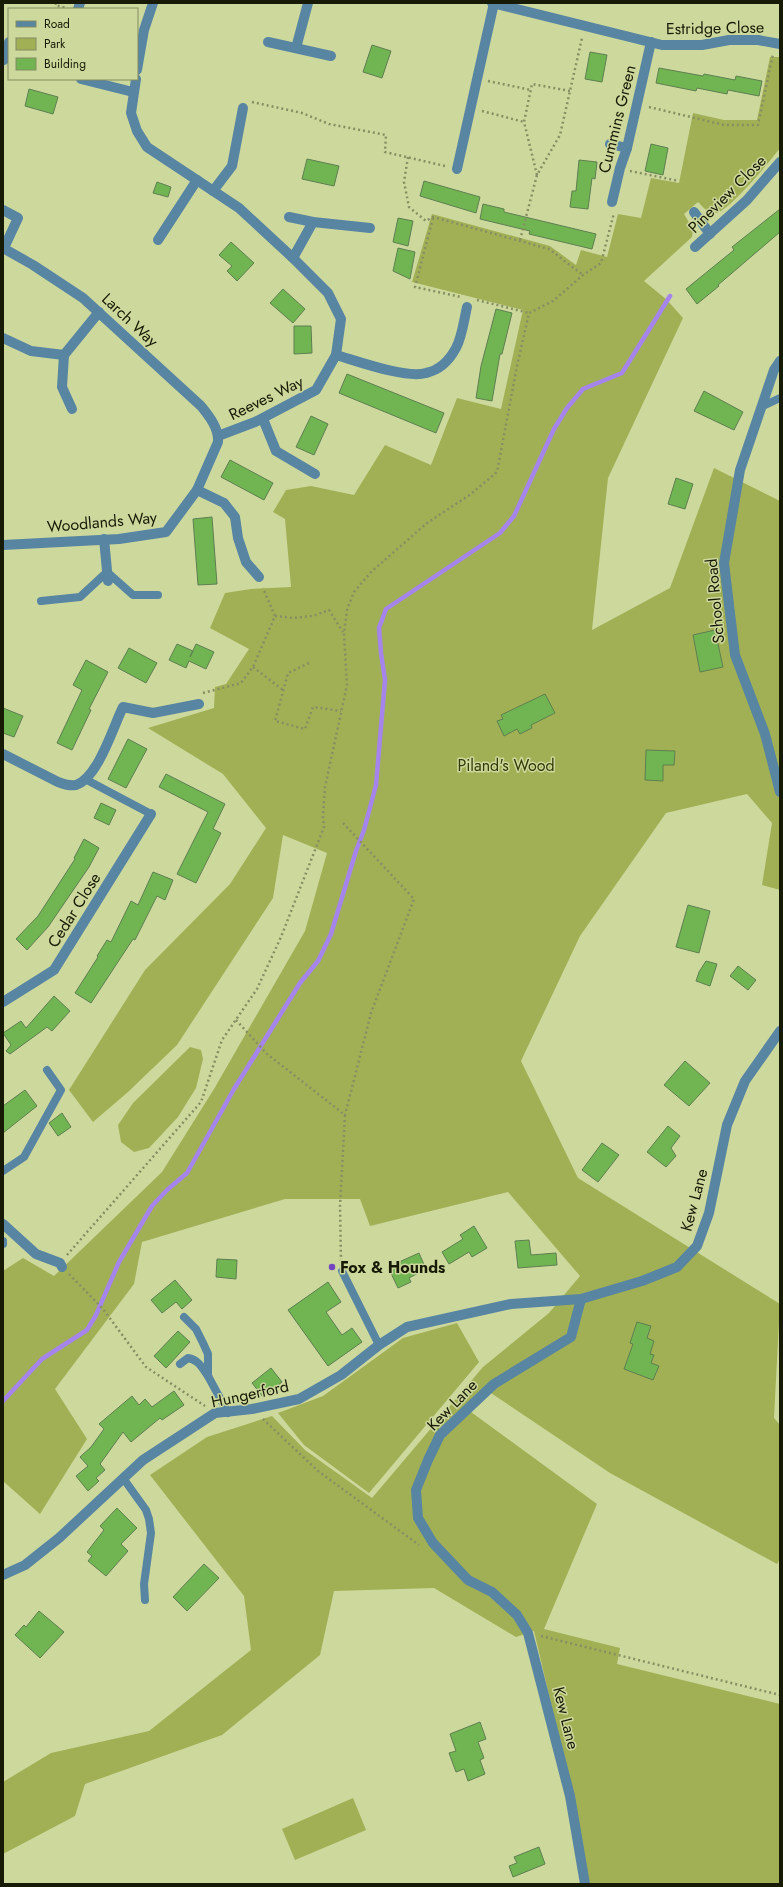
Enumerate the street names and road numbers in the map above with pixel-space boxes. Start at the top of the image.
street label: Estridge Close [666,16,764,40]
street label: Cummins Green [592,63,642,175]
street label: Pineview Close [683,150,771,238]
street label: Larch Way [97,288,164,353]
street label: Reeves Way [225,370,308,426]
street label: Woodlands Way [46,506,159,538]
street label: School Road [700,558,730,644]
street label: Cedar Close [42,868,106,952]
street label: Kew Lane [675,1166,713,1234]
street label: Kew Lane [422,1374,482,1436]
street label: Hungerford [209,1375,291,1413]
street label: Kew Lane [547,1684,585,1752]

